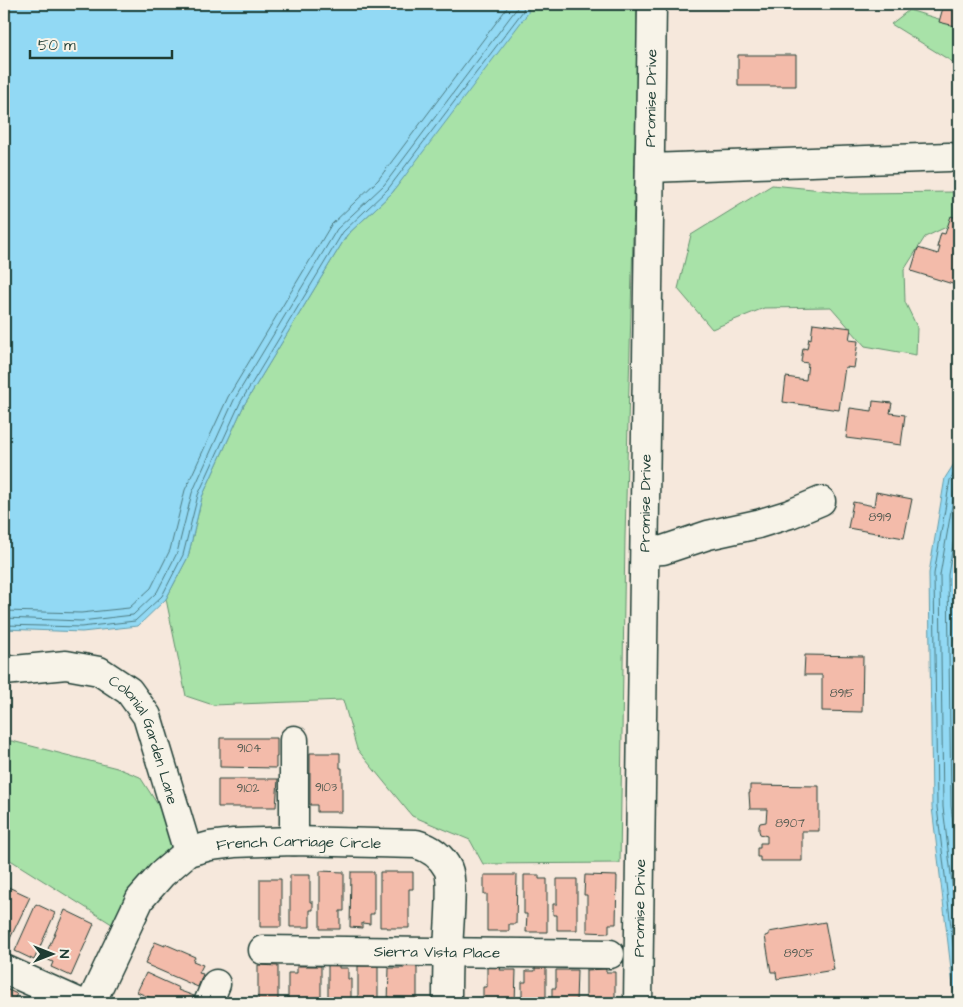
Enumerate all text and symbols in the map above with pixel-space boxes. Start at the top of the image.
scale bar [30,28,172,60]
text: 50 m [38,35,76,56]
street label: Promise Drive [640,49,662,147]
street label: Promise Drive [634,454,657,552]
house number: 8919 [869,509,892,526]
street label: Colonial Garden Lane [104,670,183,807]
house number: 8915 [830,685,855,702]
house number: 9104 [237,740,261,757]
house number: 9103 [315,779,337,796]
house number: 9102 [237,780,260,797]
house number: 8907 [775,815,805,832]
street label: French Carriage Circle [215,831,381,856]
street label: Promise Drive [629,859,651,957]
north arrow [28,930,78,980]
street label: Sierra Vista Place [374,941,500,964]
house number: 8905 [784,945,815,962]
text: N [54,950,74,959]

